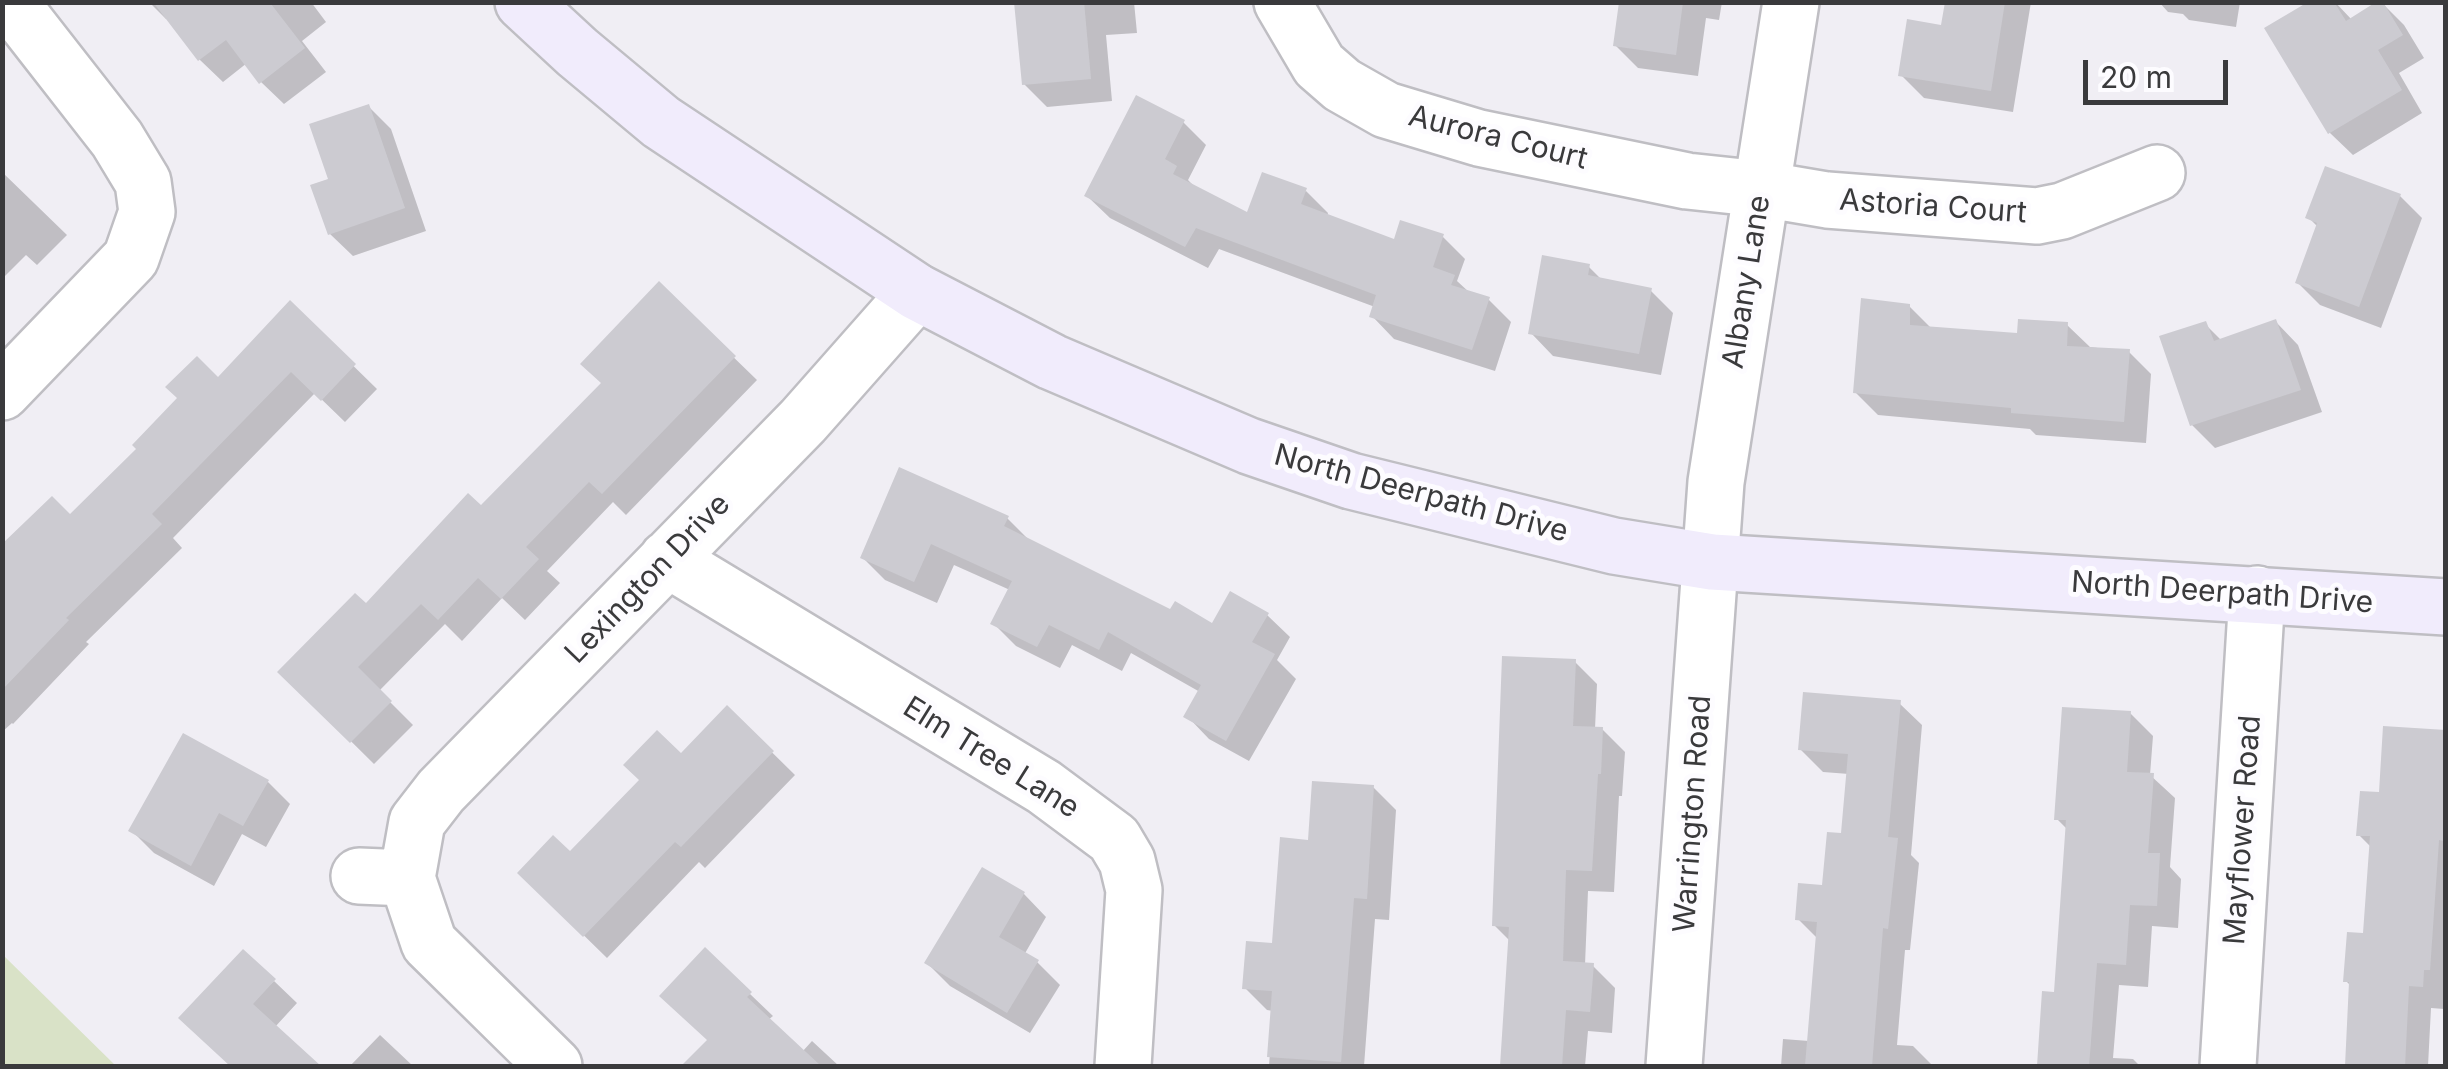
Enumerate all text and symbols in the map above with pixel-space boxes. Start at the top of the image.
scale bar [2088,40,2233,102]
text: 20 m [2100,59,2172,95]
street label: Aurora Court [1405,98,1591,178]
street label: Astoria Court [1838,183,2028,231]
street label: Albany Lane [1716,193,1778,371]
street label: North Deerpath Drive [1270,437,1572,551]
street label: Lexington Drive [558,487,738,671]
street label: North Deerpath Drive [2070,564,2374,622]
street label: Elm Tree Lane [896,689,1086,827]
street label: Warrington Road [1667,694,1719,934]
street label: Mayflower Road [2217,714,2269,946]

